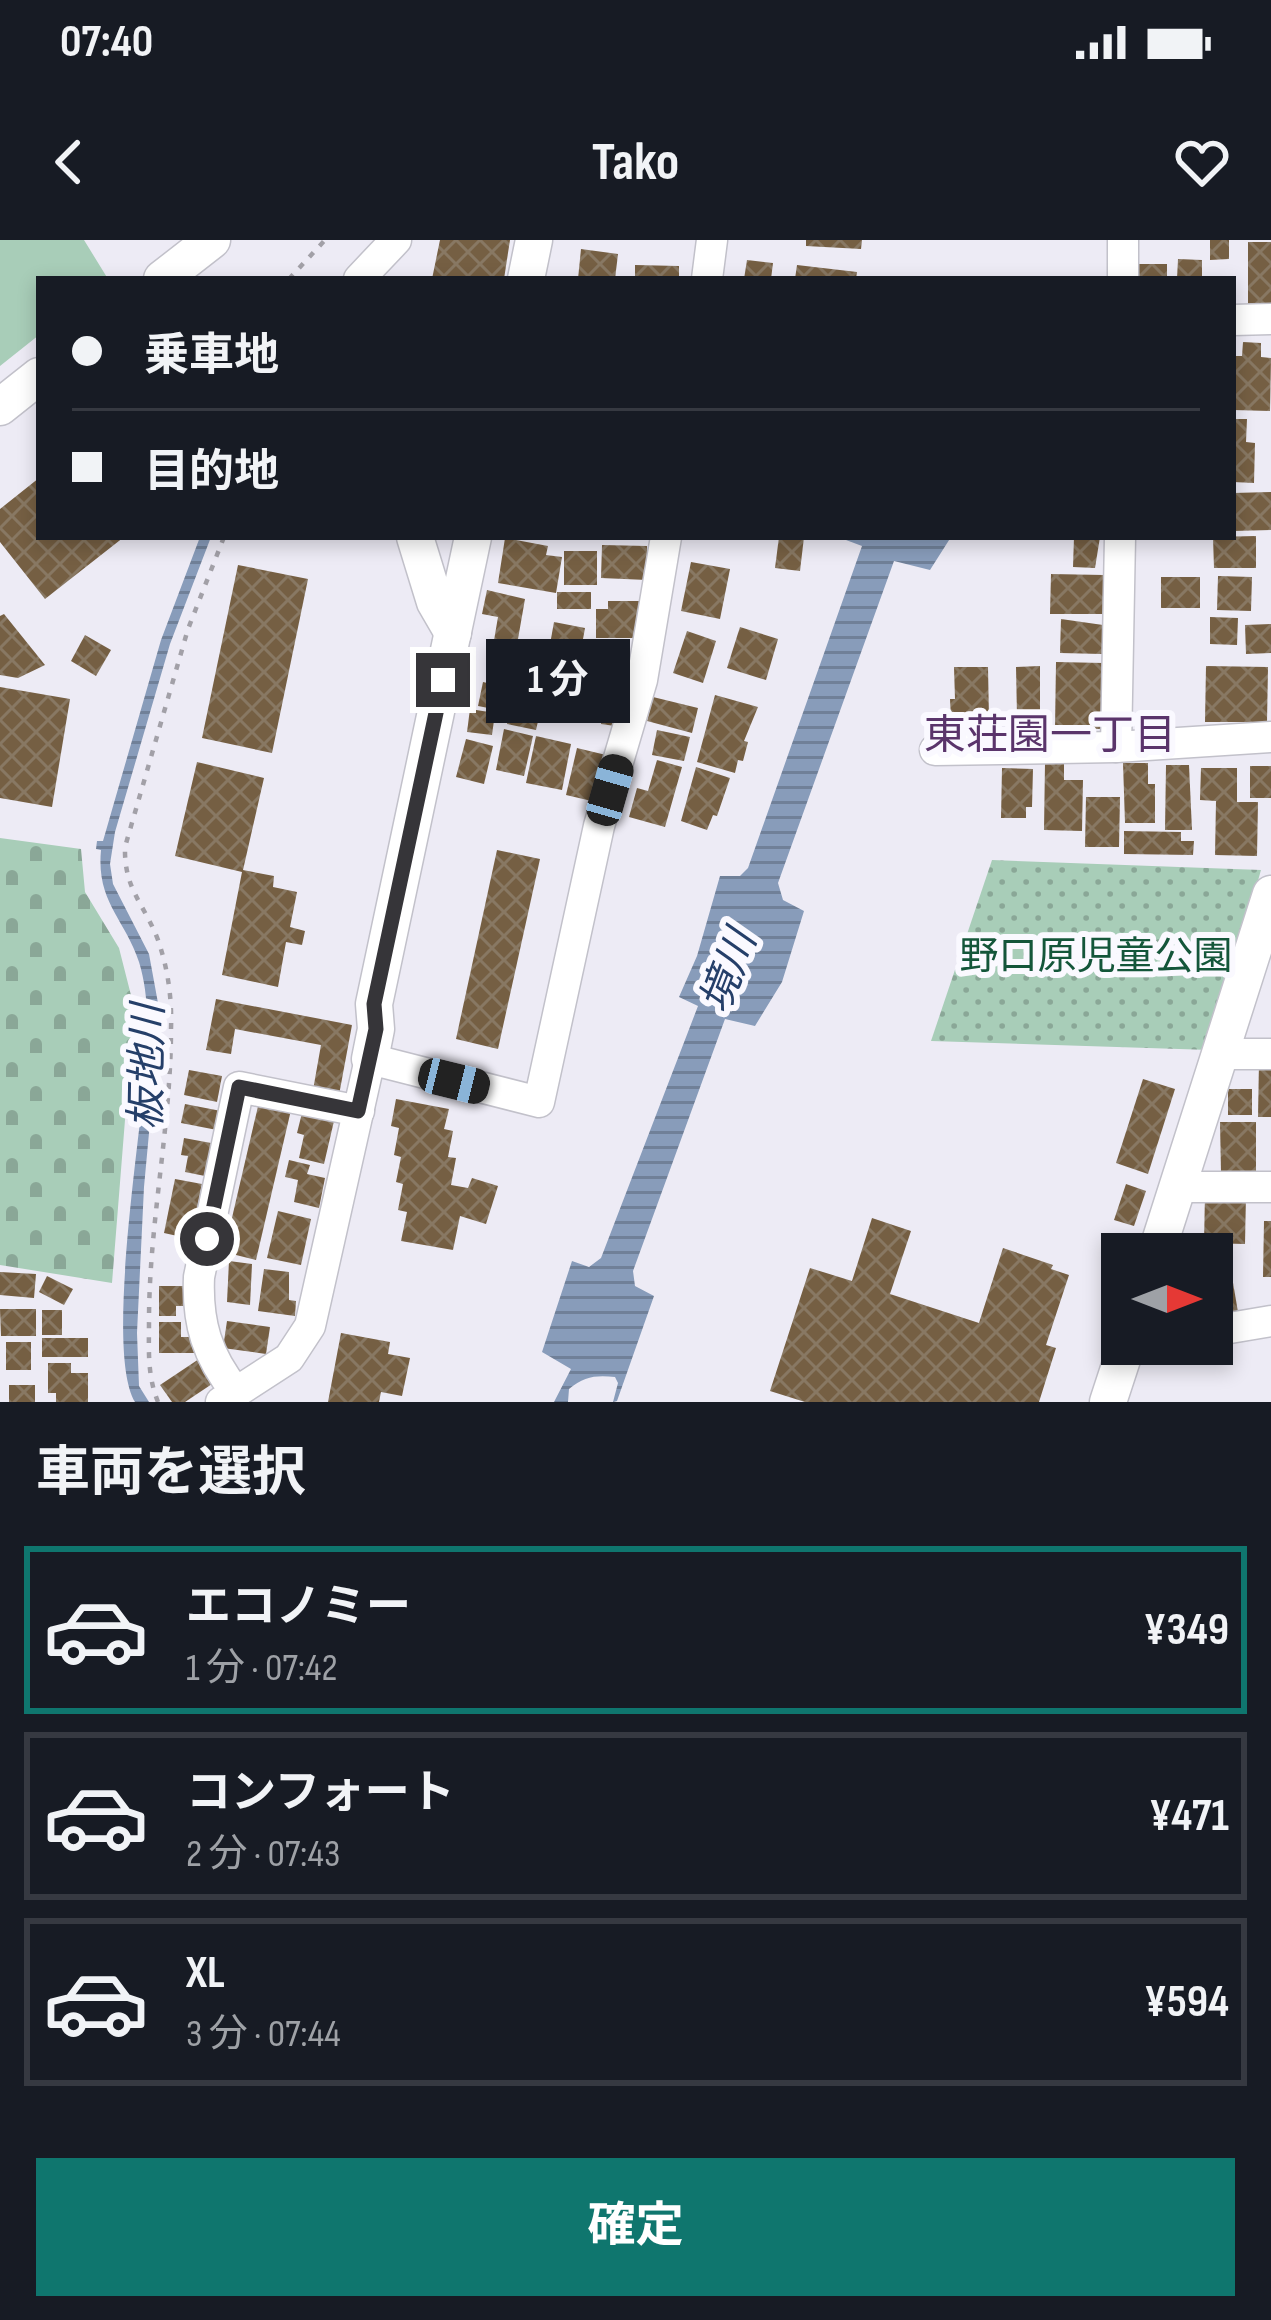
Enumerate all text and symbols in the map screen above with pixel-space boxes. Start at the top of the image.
text: 07:40 [60,15,153,70]
icon: back [36,129,102,195]
icon: heart [1169,129,1235,195]
text: Tako [592,130,679,195]
text: 乗車地 [144,329,279,384]
text: 目的地 [144,445,279,500]
callout: 1 分 [485,638,629,722]
route end [416,653,470,707]
text: 1 分 [528,657,588,704]
district label: 東荘園一丁目 [924,711,1176,762]
car [583,750,637,830]
water label: 境川 [690,920,770,1020]
park label: 野口原児童公園 [959,934,1233,981]
water label: 板地川 [122,1000,175,1130]
car [415,1055,493,1107]
route start [180,1212,234,1266]
north arrow [1101,1233,1233,1365]
map controls [1101,1233,1233,1365]
text: 車両を選択 [36,1441,306,1506]
icon: car [42,1576,150,1684]
text: エコノミー [186,1580,411,1635]
text: ¥349 [1143,1603,1229,1658]
text: 1 分 · 07:42 [186,1645,338,1692]
icon: car [42,1762,150,1870]
text: コンフォート [186,1766,455,1821]
text: ¥471 [1149,1789,1229,1844]
text: 2 分 · 07:43 [186,1831,340,1878]
text: XL [186,1946,225,2001]
icon: car [42,1948,150,2056]
text: ¥594 [1144,1975,1229,2030]
text: 3 分 · 07:44 [186,2011,340,2058]
button: 確定 [36,2158,1235,2296]

